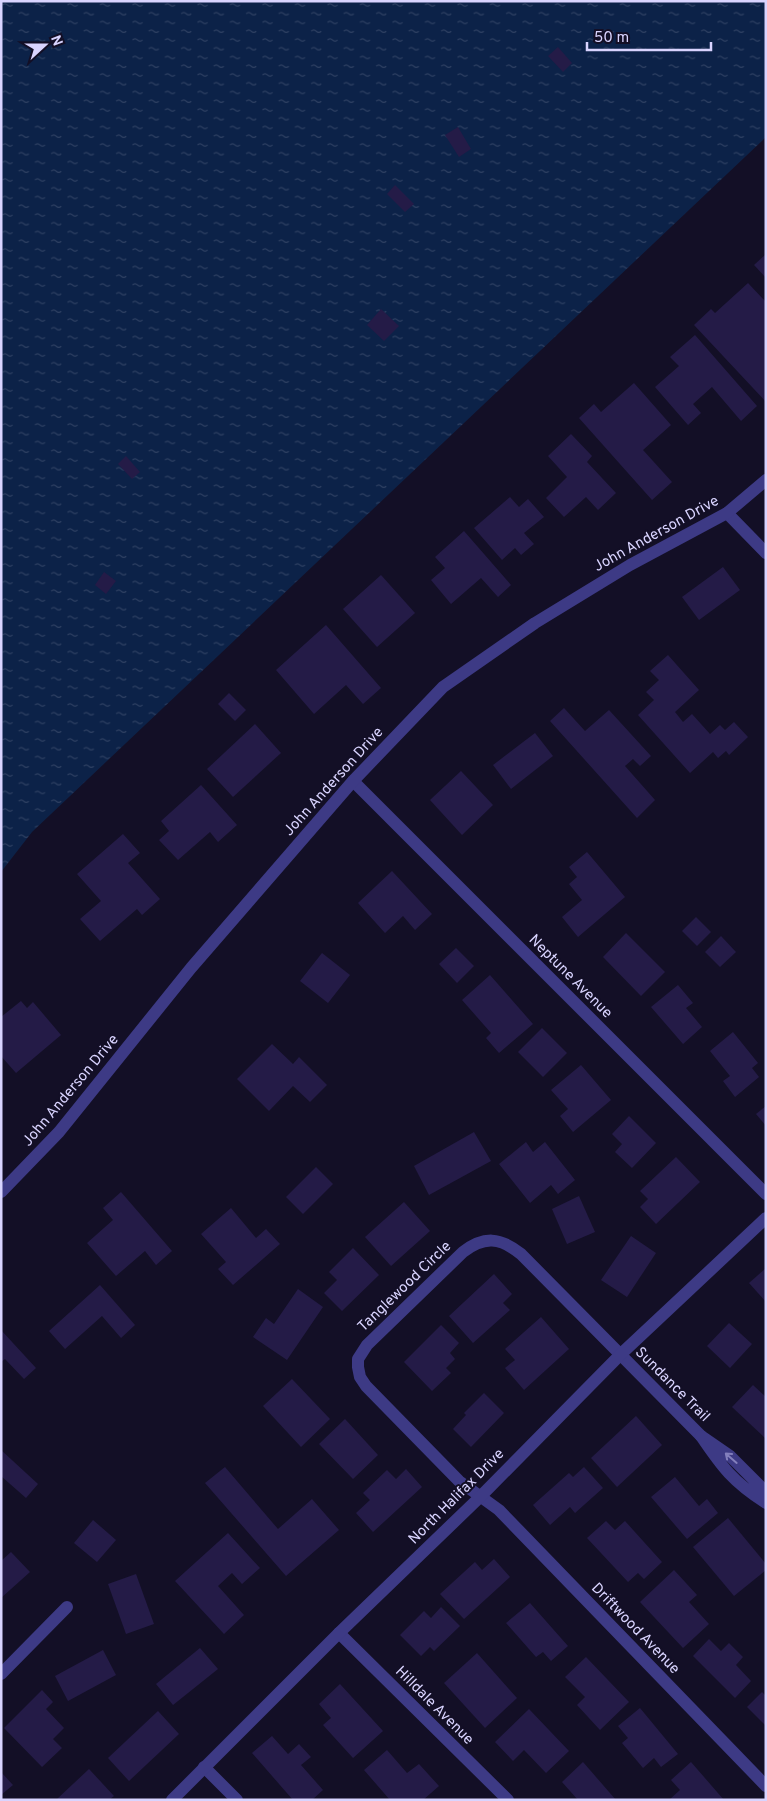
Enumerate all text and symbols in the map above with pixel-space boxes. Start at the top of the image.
north arrow [20,20,70,70]
scale bar [587,20,711,52]
text: 50 m [594,29,629,48]
text: N [46,33,65,49]
street label: John Anderson Drive [591,492,723,577]
street label: John Anderson Drive [280,723,388,841]
street label: Neptune Avenue [524,931,616,1023]
street label: John Anderson Drive [19,1031,124,1151]
street label: Tanglewood Circle [354,1238,456,1337]
street label: Sundance Trail [630,1343,714,1427]
street label: North Halifax Drive [405,1445,509,1549]
one-way arrow [725,1452,738,1463]
street label: Driftwood Avenue [587,1579,683,1679]
street label: Hilldale Avenue [391,1663,477,1749]

